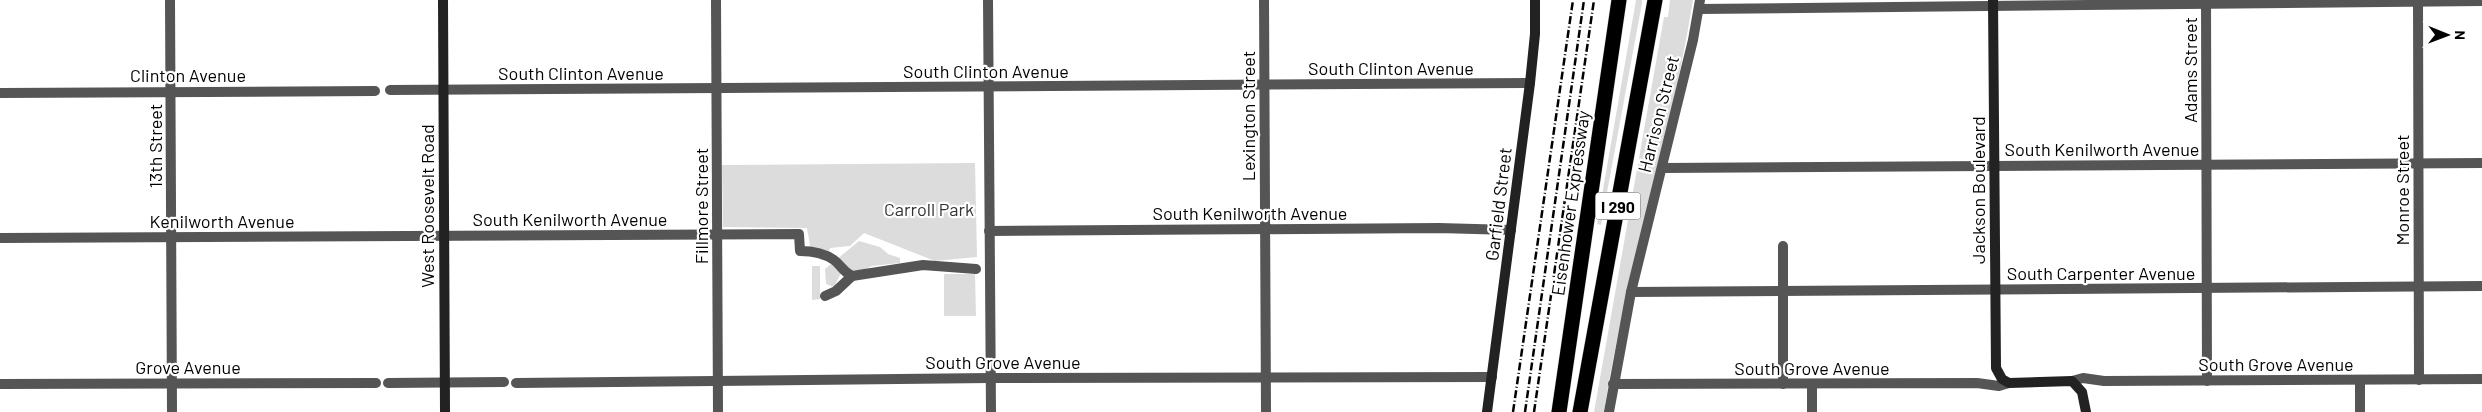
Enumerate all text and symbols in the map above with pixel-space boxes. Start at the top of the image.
north arrow [2422,10,2472,60]
street label: Adams Street [2179,17,2201,123]
text: N [2452,30,2469,40]
street label: Lexington Street [1237,51,1259,181]
street label: Harrison Street [1633,53,1683,175]
street label: South Clinton Avenue [1308,57,1474,79]
street label: South Clinton Avenue [903,60,1069,82]
street label: South Clinton Avenue [498,62,664,84]
street label: Clinton Avenue [130,64,246,86]
street label: 13th Street [144,104,166,188]
street label: Eisenhower Expressway [1546,109,1594,297]
street label: Jackson Boulevard [1967,116,1989,264]
street label: West Roosevelt Road [416,124,438,288]
street label: Monroe Street [2391,135,2413,246]
street label: South Kenilworth Avenue [2005,138,2199,160]
street label: Garfield Street [1480,146,1516,262]
street label: Fillmore Street [690,148,712,264]
road number: I 290 [1596,192,1640,220]
park label: Carroll Park [884,198,974,220]
street label: South Kenilworth Avenue [1153,202,1347,224]
street label: South Kenilworth Avenue [473,208,667,230]
street label: Kenilworth Avenue [149,210,295,232]
street label: South Carpenter Avenue [2007,262,2195,284]
street label: South Grove Avenue [925,351,1081,373]
street label: South Grove Avenue [2198,353,2354,375]
street label: Grove Avenue [135,356,241,378]
street label: South Grove Avenue [1734,357,1890,379]

